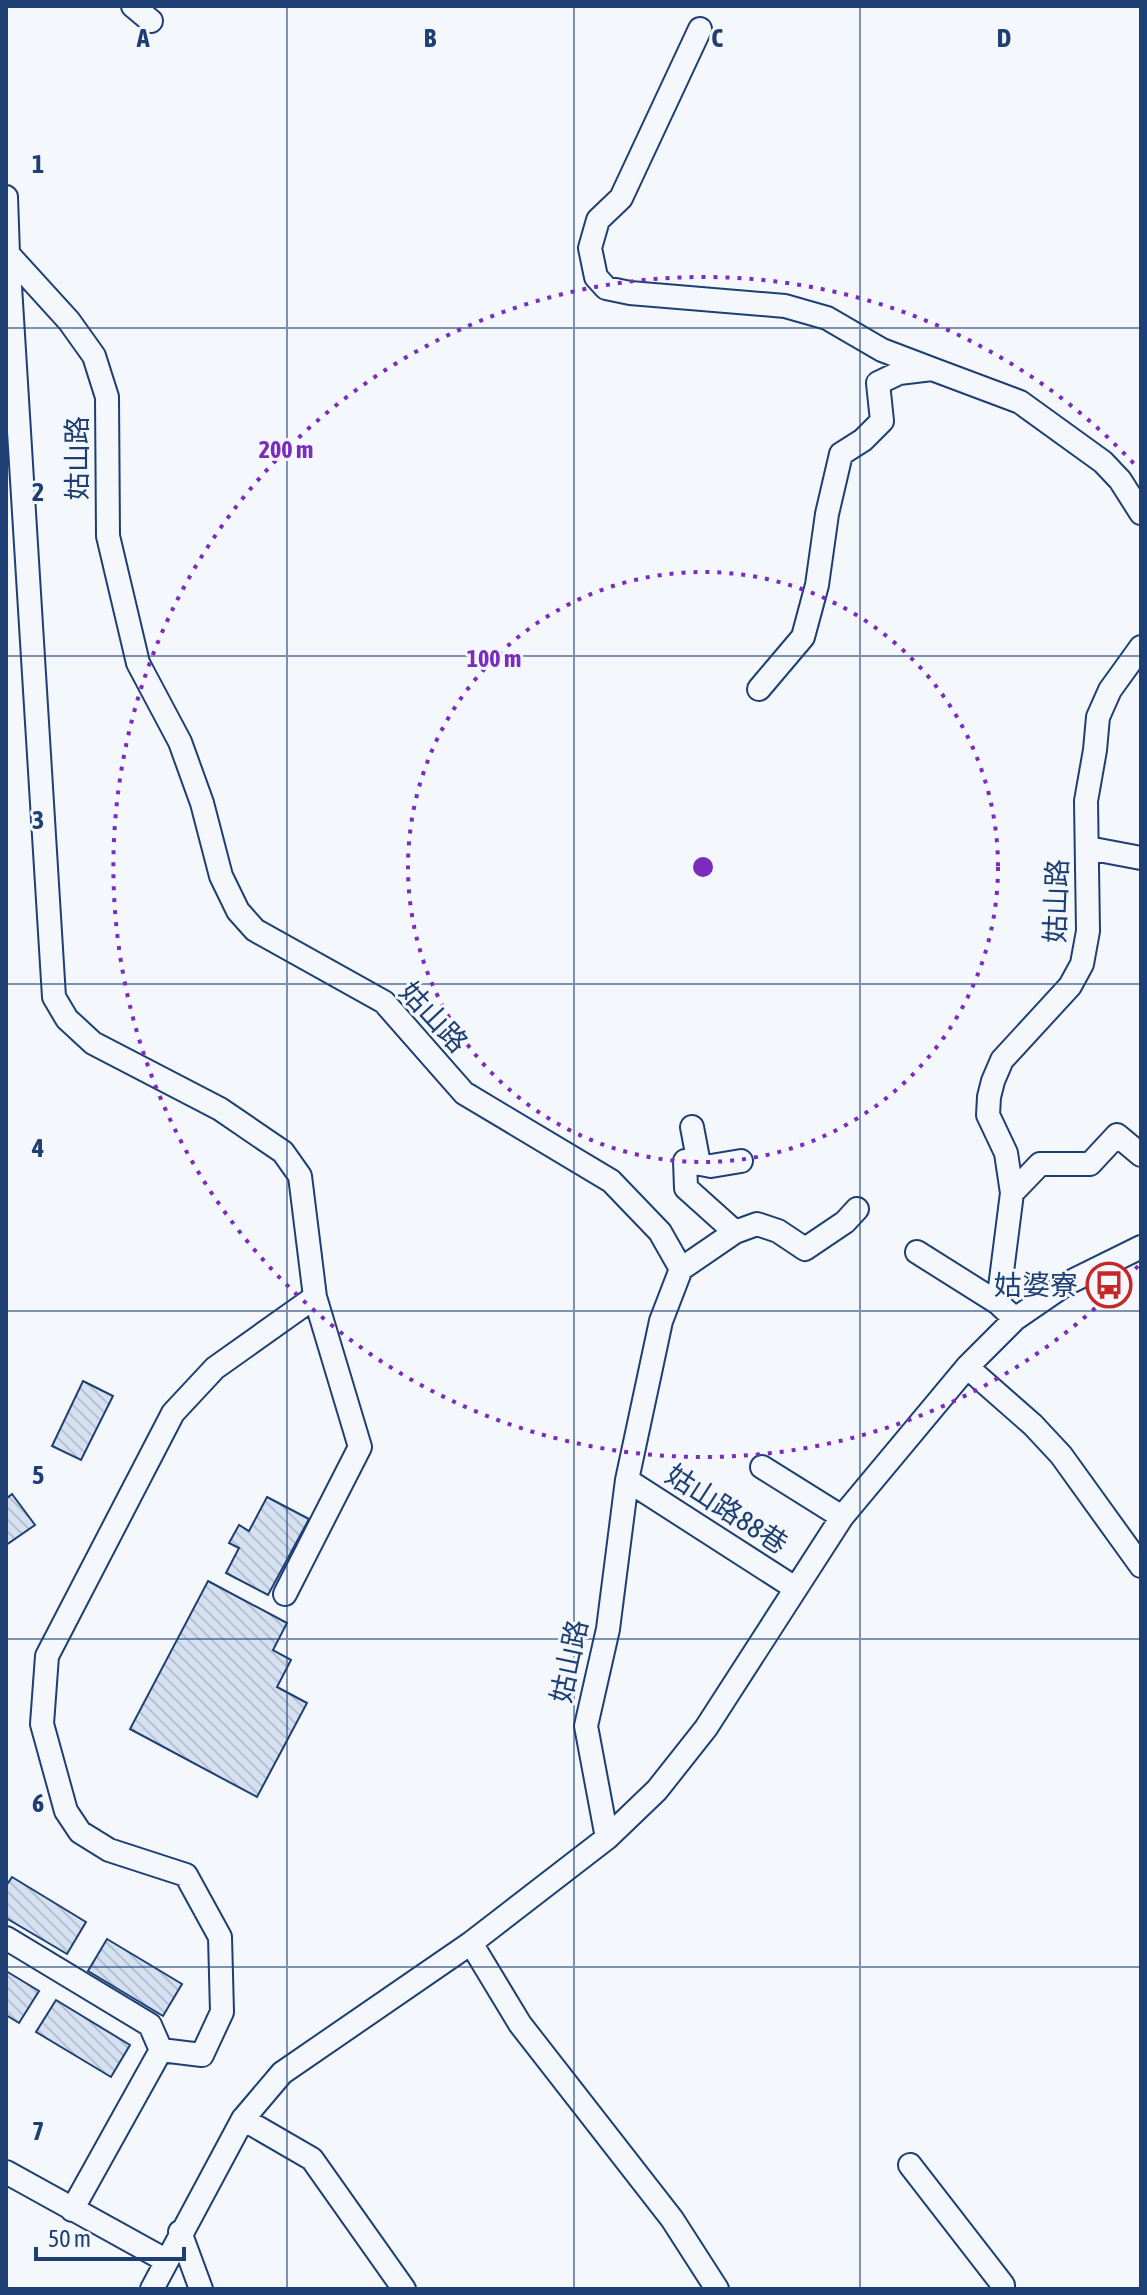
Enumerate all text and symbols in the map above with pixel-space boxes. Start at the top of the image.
text: A [136,23,150,53]
text: B [424,23,437,53]
text: C [711,23,723,53]
text: D [997,23,1011,53]
text: 1 [32,149,44,179]
street label: 姑山路 [61,416,93,500]
text: 200 m [259,436,313,463]
text: 2 [32,477,44,507]
text: 100 m [467,645,521,672]
text: 3 [32,805,44,835]
centre of rings [689,853,717,881]
street label: 姑山路 [1039,858,1073,944]
street label: 姑山路 [394,975,474,1059]
text: 4 [31,1133,44,1163]
bus stop icon: 姑婆寮 [1085,1261,1133,1309]
place label: 姑婆寮 [994,1269,1078,1301]
street label: 姑山路88巷 [660,1458,794,1560]
text: 5 [32,1460,44,1490]
street label: 姑山路 [545,1617,593,1705]
text: 6 [32,1788,44,1818]
text: 7 [32,2116,44,2146]
scale bar [36,2211,184,2261]
text: 50 m [48,2225,91,2252]

